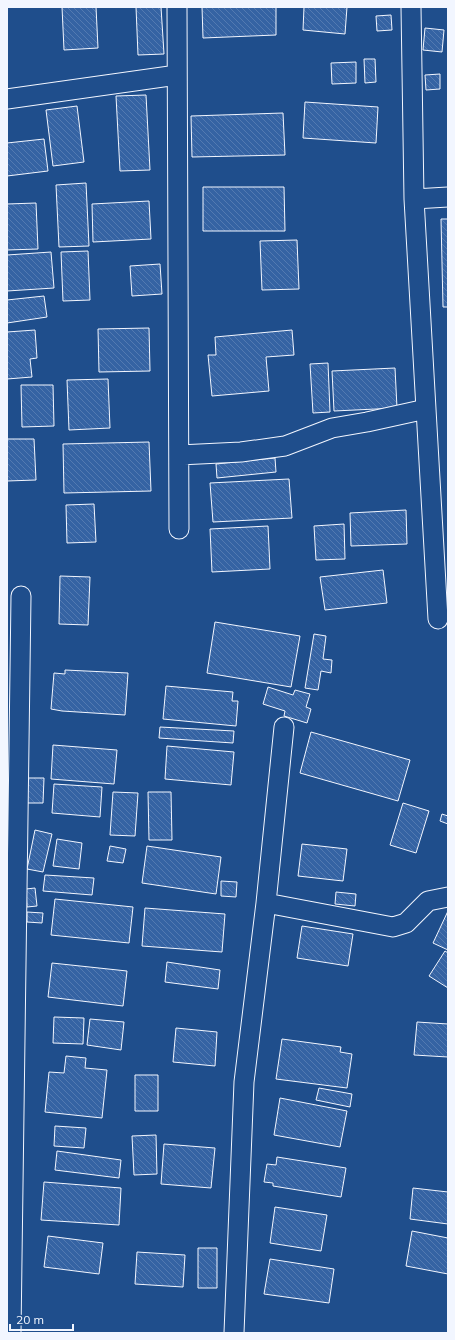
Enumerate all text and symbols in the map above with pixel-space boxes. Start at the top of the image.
scale bar [10,1306,73,1332]
text: 20 m [16,1312,44,1327]

